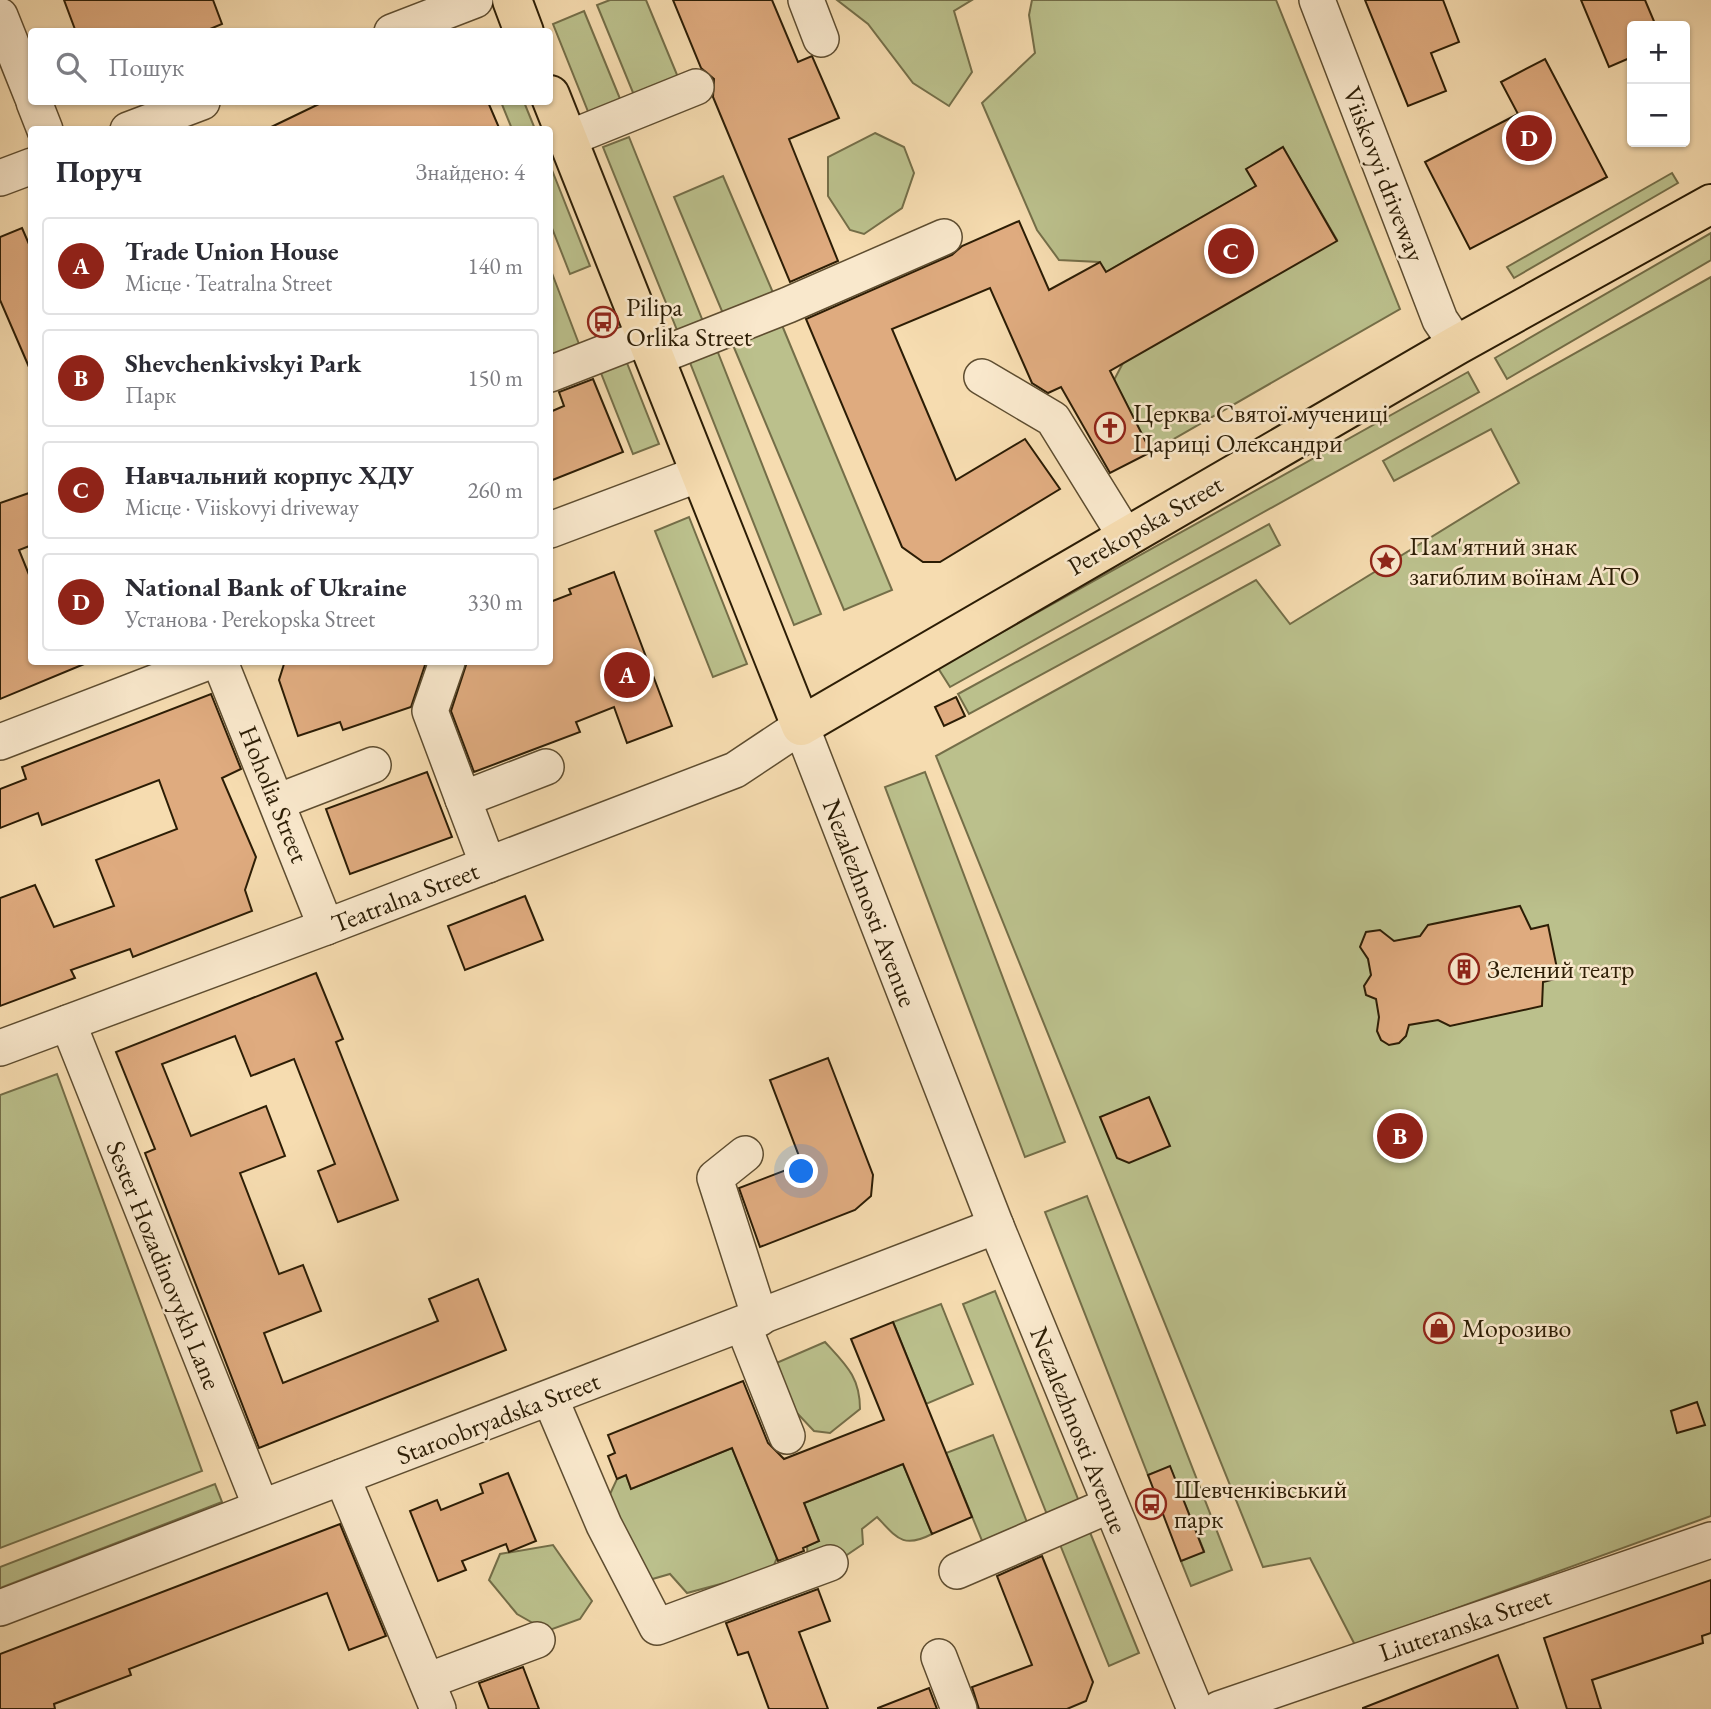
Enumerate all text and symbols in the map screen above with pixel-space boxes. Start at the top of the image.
map controls [1627,21,1690,147]
button: + [1627,21,1690,84]
search box [28,28,553,105]
icon: search [52,48,90,86]
text: Пошук [108,50,184,84]
street label: Viiskovyi driveway [1335,81,1433,267]
button: − [1627,84,1690,147]
pin: D [1506,112,1552,164]
text: Поруч [56,152,142,191]
text: Знайдено: 4 [416,157,525,187]
pin: C [1208,225,1254,277]
text: Trade Union House [125,234,338,268]
text: A [73,251,89,281]
text: 140 m [467,251,523,281]
text: Місце · Teatralna Street [125,268,332,298]
place label: Pilipa Orlika Street [626,290,752,354]
bus stop icon: Pilipa Orlika Street [586,305,620,339]
text: Shevchenkivskyi Park [125,346,361,380]
text: B [74,363,88,393]
text: 150 m [467,363,523,393]
text: Парк [125,380,176,410]
place label: Церква Святої мучениці Цариці Олександри [1133,396,1388,460]
church icon: Церква Святої мучениці Цариці Олександри [1093,411,1127,445]
text: Навчальний корпус ХДУ [125,458,414,492]
street label: Perekopska Street [1061,467,1229,583]
text: C [73,475,89,505]
text: 260 m [467,475,523,505]
text: Місце · Viiskovyi driveway [125,492,359,522]
place label: Пам'ятний знак загиблим воїнам АТО [1409,529,1639,593]
place icon: Пам'ятний знак загиблим воїнам АТО [1369,544,1403,578]
text: National Bank of Ukraine [125,570,407,604]
text: D [72,587,90,617]
text: 330 m [467,587,523,617]
text: Установа · Perekopska Street [125,604,375,634]
pin: A [604,649,650,701]
street label: Hoholia Street [231,721,317,867]
street label: Nezalezhnosti Avenue [815,794,925,1012]
street label: Teatralna Street [327,853,483,941]
building icon: Зелений театр [1447,952,1481,986]
place label: Зелений театр [1487,952,1635,986]
pin: B [1377,1110,1423,1162]
street label: Sester Hozadinovykh Lane [99,1136,229,1394]
your location [784,1154,818,1188]
shop icon: Морозиво [1422,1311,1456,1345]
place label: Морозиво [1462,1311,1571,1345]
street label: Nezalezhnosti Avenue [1022,1322,1136,1538]
street label: Staroobryadska Street [392,1364,604,1472]
place label: Шевченківський парк [1174,1472,1347,1536]
bus stop icon: Шевченківський парк [1134,1487,1168,1521]
street label: Liuteranska Street [1375,1579,1555,1669]

